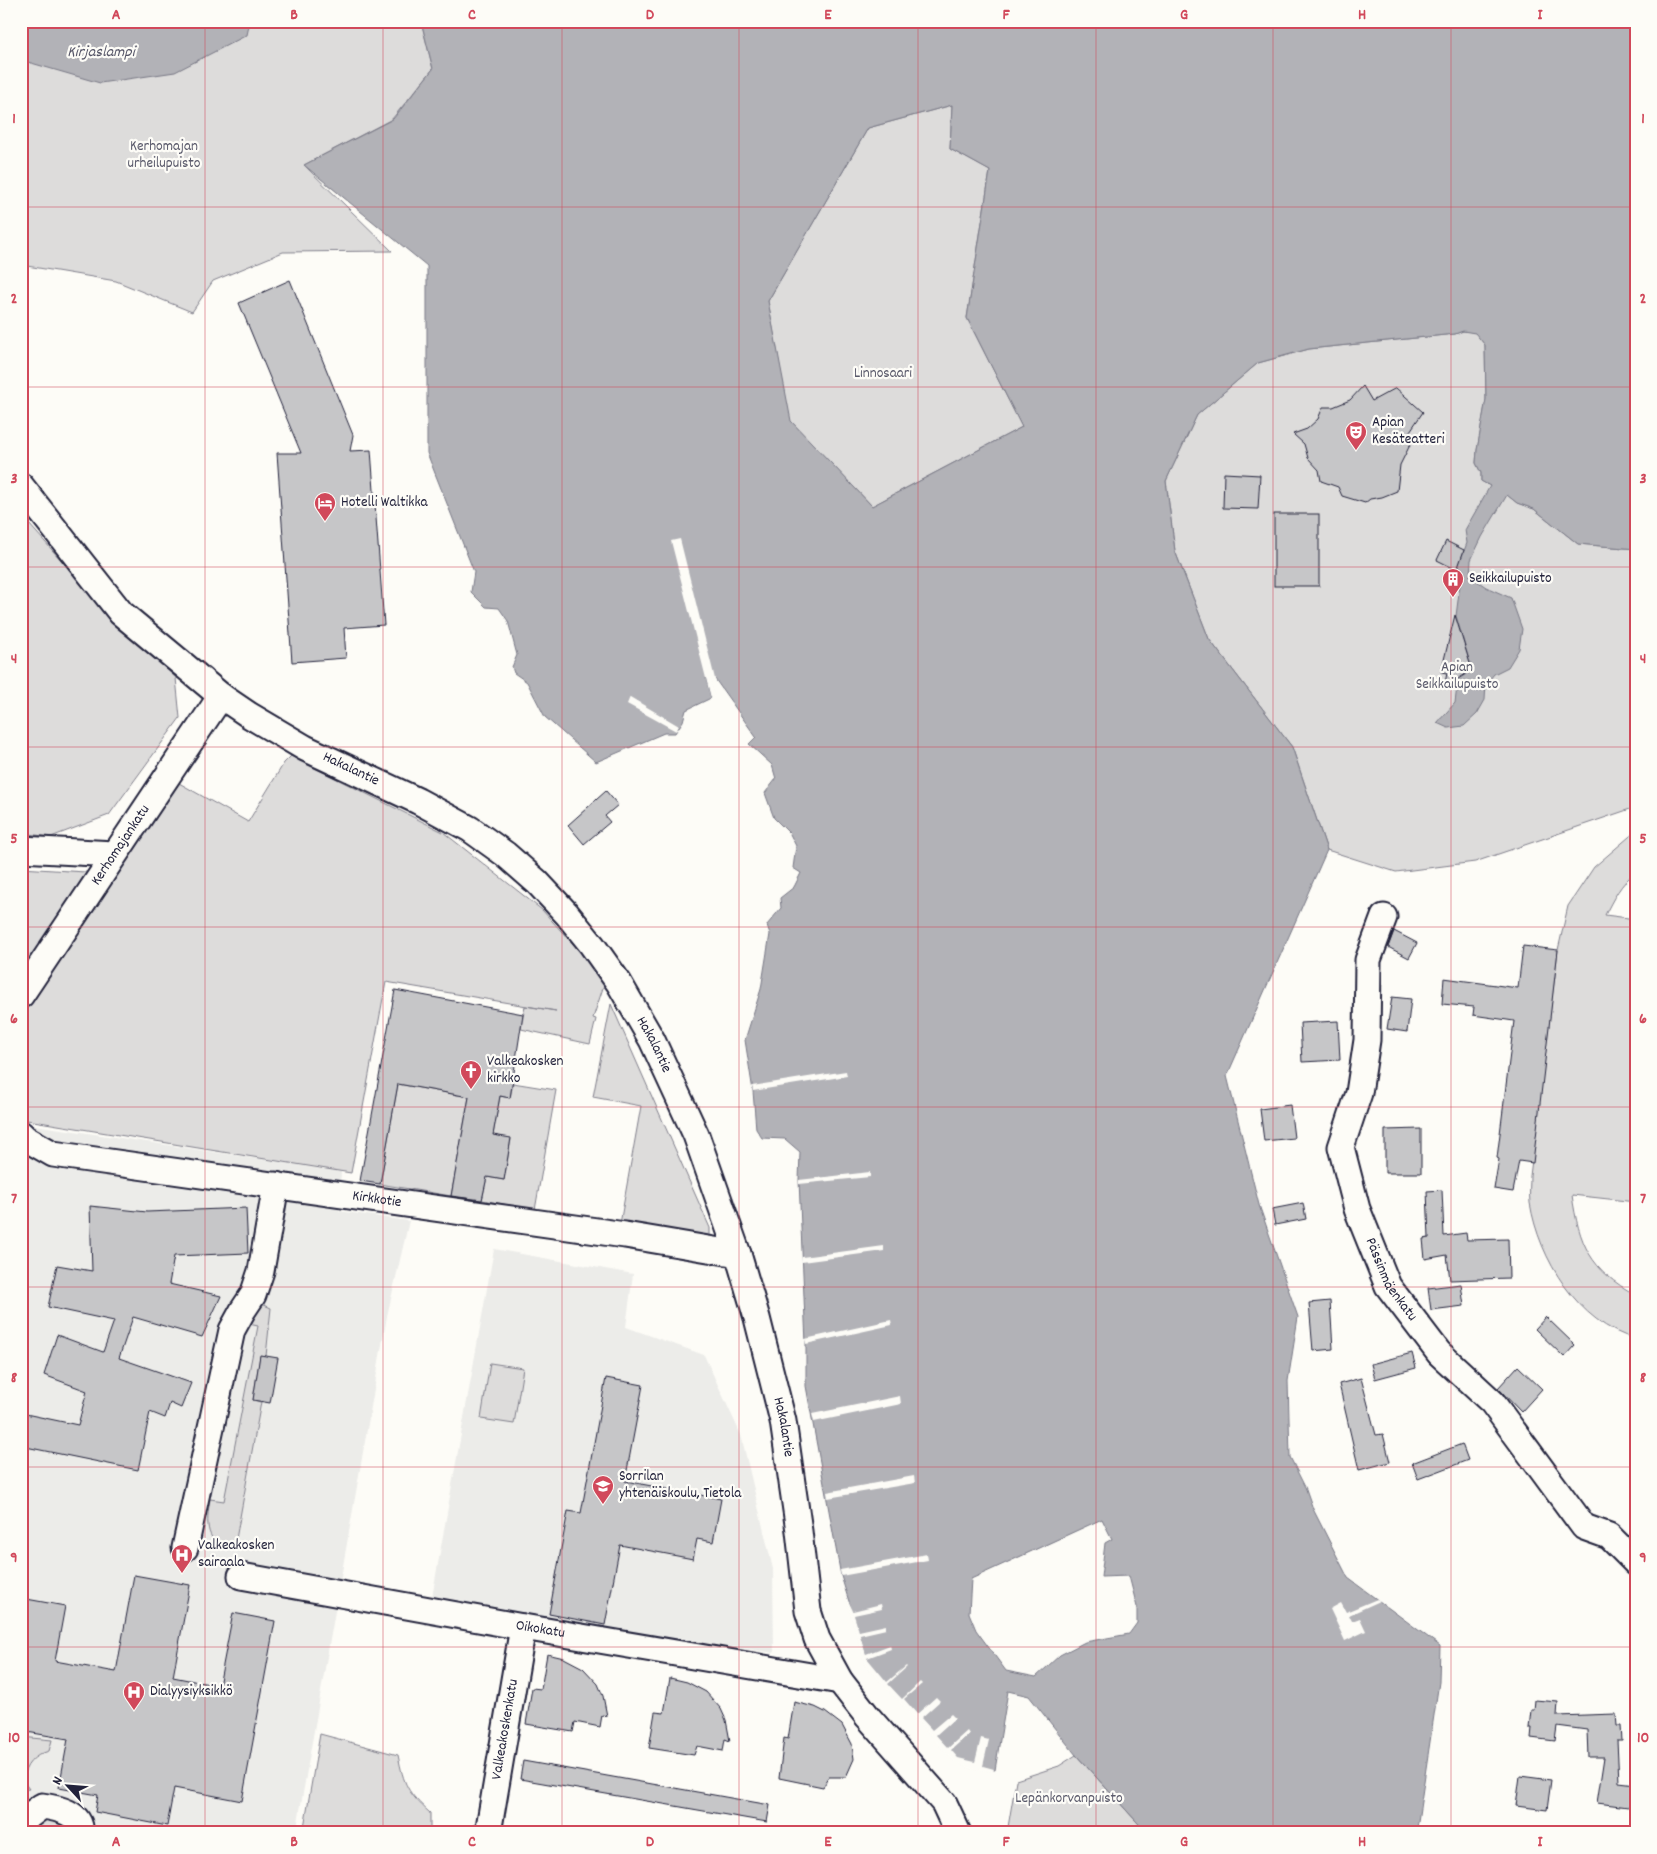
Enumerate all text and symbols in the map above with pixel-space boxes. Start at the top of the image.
text: A [112,4,121,27]
text: B [290,4,298,27]
text: C [468,4,476,27]
text: D [646,4,655,27]
text: E [824,4,832,27]
text: F [1002,4,1010,27]
text: G [1180,4,1188,27]
text: H [1358,4,1366,27]
text: I [1538,4,1544,27]
water label: Kirjaslampi [67,41,138,64]
text: 1 [12,108,16,131]
text: 1 [1641,108,1645,131]
park label: Kerhomajan urheilupuisto [128,136,201,175]
text: 2 [11,288,18,311]
text: 2 [1640,288,1647,311]
park label: Linnosaari [854,363,912,385]
place label: Apian Kesäteatteri [1372,412,1445,451]
theatre icon: Apian Kesäteatteri [1344,420,1368,451]
text: 3 [10,468,18,491]
text: 3 [1639,468,1647,491]
hotel icon: Hotelli Waltikka [313,491,337,522]
place label: Hotelli Waltikka [341,492,429,514]
building icon: Seikkailupuisto [1441,567,1465,598]
place label: Seikkailupuisto [1469,568,1552,590]
text: 4 [11,648,17,671]
text: 4 [1640,648,1646,671]
park label: Apian Seikkailupuisto [1416,657,1499,696]
street label: Hakalantie [319,747,383,792]
street label: Kerhomajankatu [86,801,156,890]
text: 5 [10,828,18,851]
text: 5 [1639,828,1647,851]
text: 6 [10,1008,18,1031]
text: 6 [1639,1008,1647,1031]
street label: Hakalantie [630,1013,677,1077]
place label: Valkeakosken kirkko [487,1051,563,1090]
church icon: Valkeakosken kirkko [459,1059,483,1090]
street label: Kirkkotie [351,1186,403,1214]
text: 7 [11,1188,17,1211]
text: 7 [1640,1188,1646,1211]
street label: Pässinmäenkatu [1359,1235,1422,1326]
text: 8 [11,1367,18,1390]
text: 8 [1640,1367,1647,1390]
street label: Hakalantie [766,1395,799,1459]
place label: Sorrilan yhtenäiskoulu, Tietola [619,1466,742,1505]
school or university icon: Sorrilan yhtenäiskoulu, Tietola [591,1474,615,1505]
place label: Valkeakosken sairaala [198,1535,274,1574]
hospital icon: Valkeakosken sairaala [170,1543,194,1574]
text: 9 [10,1547,18,1570]
text: 9 [1639,1547,1647,1570]
street label: Oikokatu [514,1615,566,1645]
street label: Valkeakoskenkatu [486,1677,525,1781]
hospital icon: Dialyysiyksikkö [122,1680,146,1711]
place label: Dialyysiyksikkö [150,1681,233,1703]
text: 10 [8,1727,20,1750]
text: 10 [1637,1727,1649,1750]
north arrow [42,1762,92,1812]
text: N [48,1774,69,1789]
park label: Lepänkorvanpuisto [1015,1788,1123,1810]
text: A [112,1831,121,1854]
text: B [290,1831,298,1854]
text: C [468,1831,476,1854]
text: D [646,1831,655,1854]
text: E [824,1831,832,1854]
text: F [1002,1831,1010,1854]
text: G [1180,1831,1188,1854]
text: H [1358,1831,1366,1854]
text: I [1538,1831,1544,1854]

